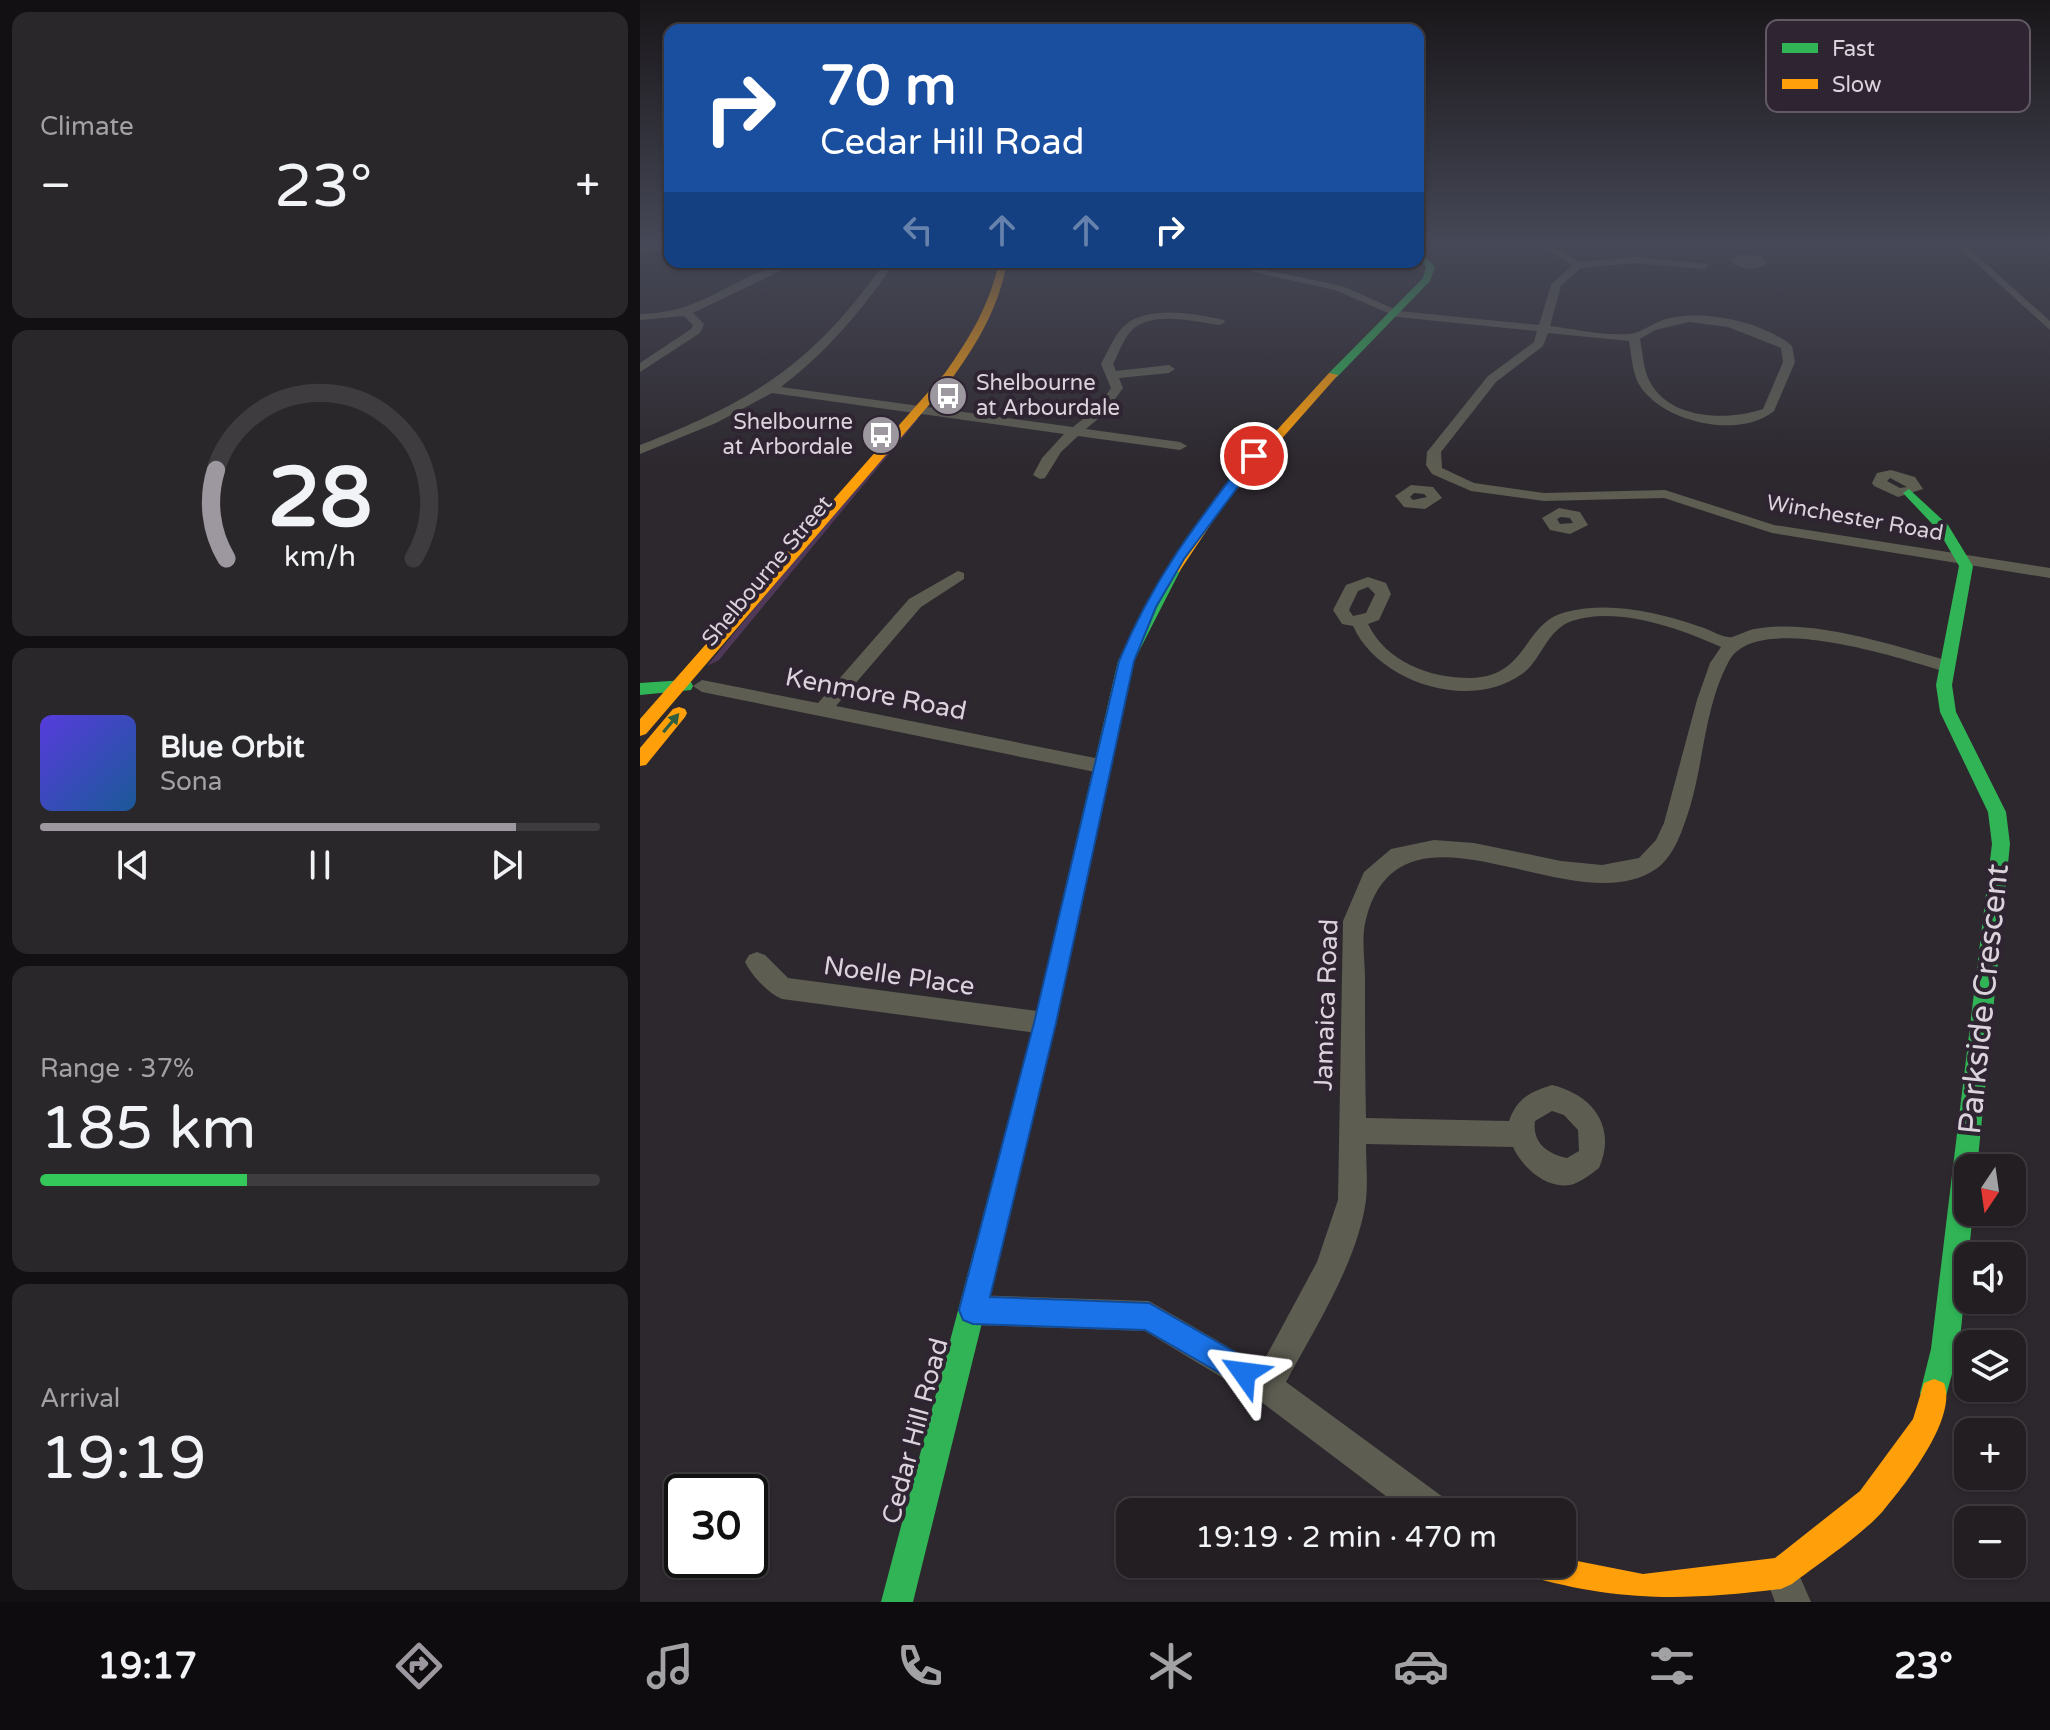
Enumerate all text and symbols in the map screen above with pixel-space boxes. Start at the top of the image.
legend [1766,20,2030,112]
text: Fast [1832,36,1875,62]
text: 70 m [820,53,956,120]
icon: right [688,56,792,160]
text: Slow [1832,72,1882,98]
text: Climate [40,111,134,142]
text: Cedar Hill Road [820,121,1084,164]
text: 23° [274,151,372,223]
text: − [40,160,71,213]
text: + [575,160,600,213]
icon: left [896,208,940,252]
icon: ahead [980,208,1024,252]
icon: ahead [1064,208,1108,252]
icon: right [1148,208,1192,252]
place label: Shelbourne at Arbourdale [976,370,1120,421]
bus stop icon: Shelbourne at Arbourdale [927,375,969,417]
place label: Shelbourne at Arbordale [723,409,853,460]
bus stop icon: Shelbourne at Arbordale [860,414,902,456]
pin [1220,422,1288,490]
icon: arrive [1232,434,1276,478]
text: 28 [268,449,372,549]
street label: Winchester Road [1765,490,1945,546]
street label: Shelbourne Street [697,491,837,651]
text: km/h [284,540,356,574]
street label: Kenmore Road [783,661,969,727]
one-way arrow [662,714,679,734]
text: Blue Orbit [160,729,305,766]
text: Sona [160,766,222,797]
icon: previous [111,843,155,887]
icon: pause [298,843,342,887]
icon: next [485,843,529,887]
street label: Parkside Crescent [1951,862,2017,1136]
street label: Jamaica Road [1308,918,1344,1092]
street label: Noelle Place [821,950,977,1002]
text: Range · 37% [40,1053,194,1084]
text: 185 km [40,1093,256,1165]
north arrow [1954,1154,2026,1226]
map controls [1954,1154,2026,1578]
button: sound [1954,1242,2026,1314]
button: layers [1954,1330,2026,1402]
position arrow [1202,1331,1286,1415]
street label: Cedar Hill Road [875,1335,955,1527]
text: Arrival [40,1383,120,1414]
button: + [1954,1418,2026,1490]
text: 19:19 [40,1423,206,1495]
speed limit sign: 30 [664,1474,768,1578]
button: − [1954,1506,2026,1578]
text: 19:19 · 2 min · 470 m [1195,1519,1497,1556]
icon: directions [391,1638,447,1694]
icon: music [642,1638,698,1694]
icon: phone [892,1638,948,1694]
icon: climate [1143,1638,1199,1694]
icon: car [1393,1638,1449,1694]
icon: filters [1644,1638,1700,1694]
text: 19:17 [97,1645,197,1688]
text: 23° [1894,1645,1953,1688]

